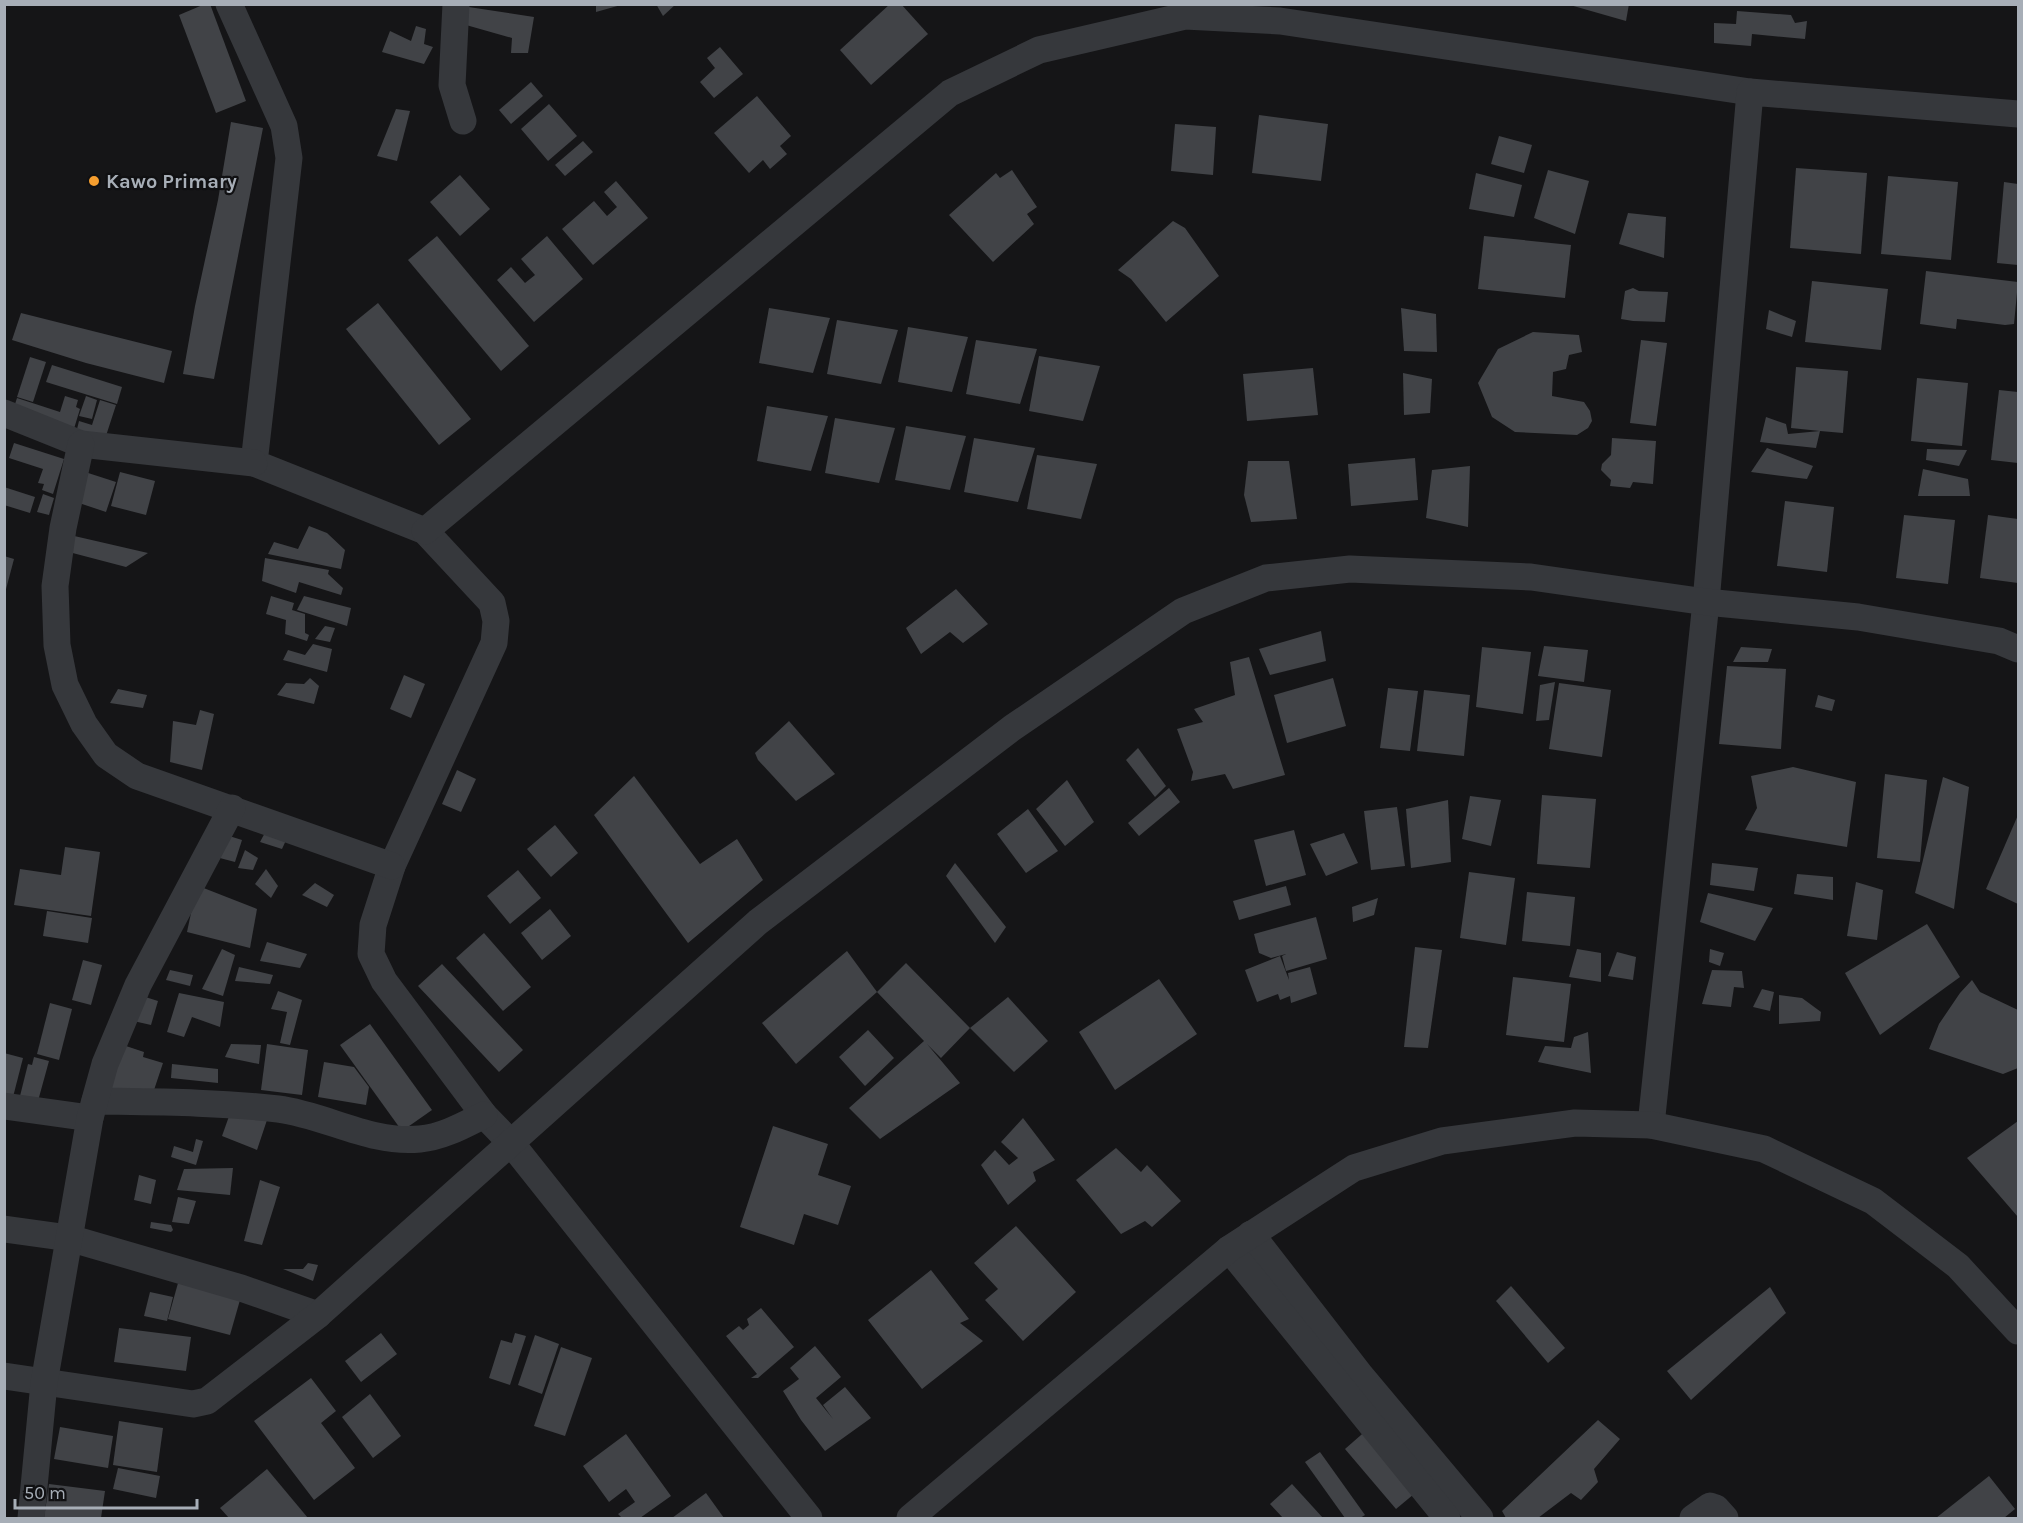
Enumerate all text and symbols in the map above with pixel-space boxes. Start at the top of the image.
place label: Kawo Primary [106,170,237,193]
marker: Kawo Primary [87,174,101,188]
scale bar [15,1472,196,1510]
text: 50 m [24,1482,66,1504]

